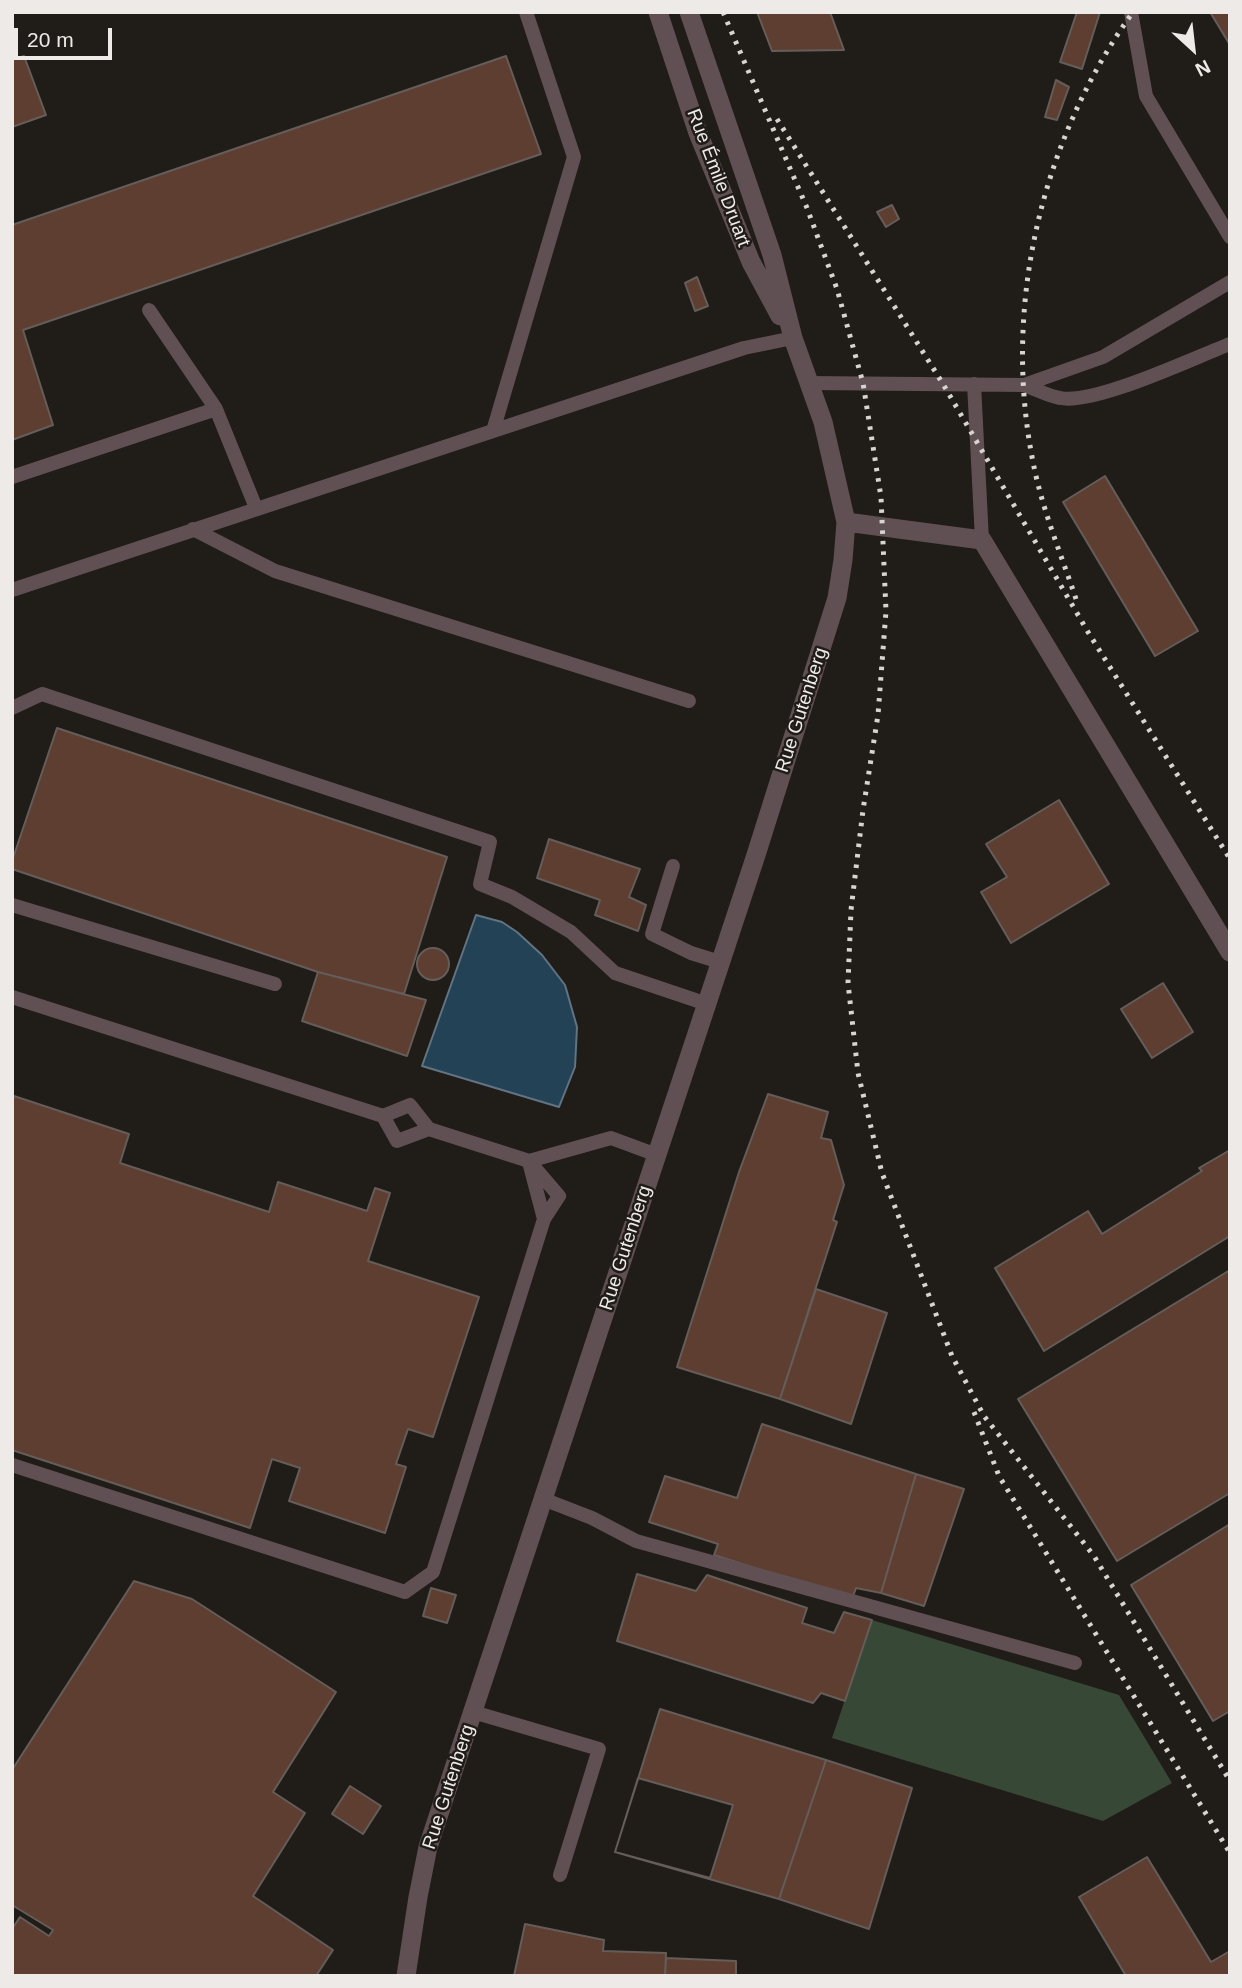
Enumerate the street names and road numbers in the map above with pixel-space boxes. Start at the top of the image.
street label: Rue Émile Druart [681,106,755,250]
street label: Rue Gutenberg [771,645,833,775]
street label: Rue Gutenberg [595,1183,657,1313]
street label: Rue Gutenberg [418,1722,480,1852]

